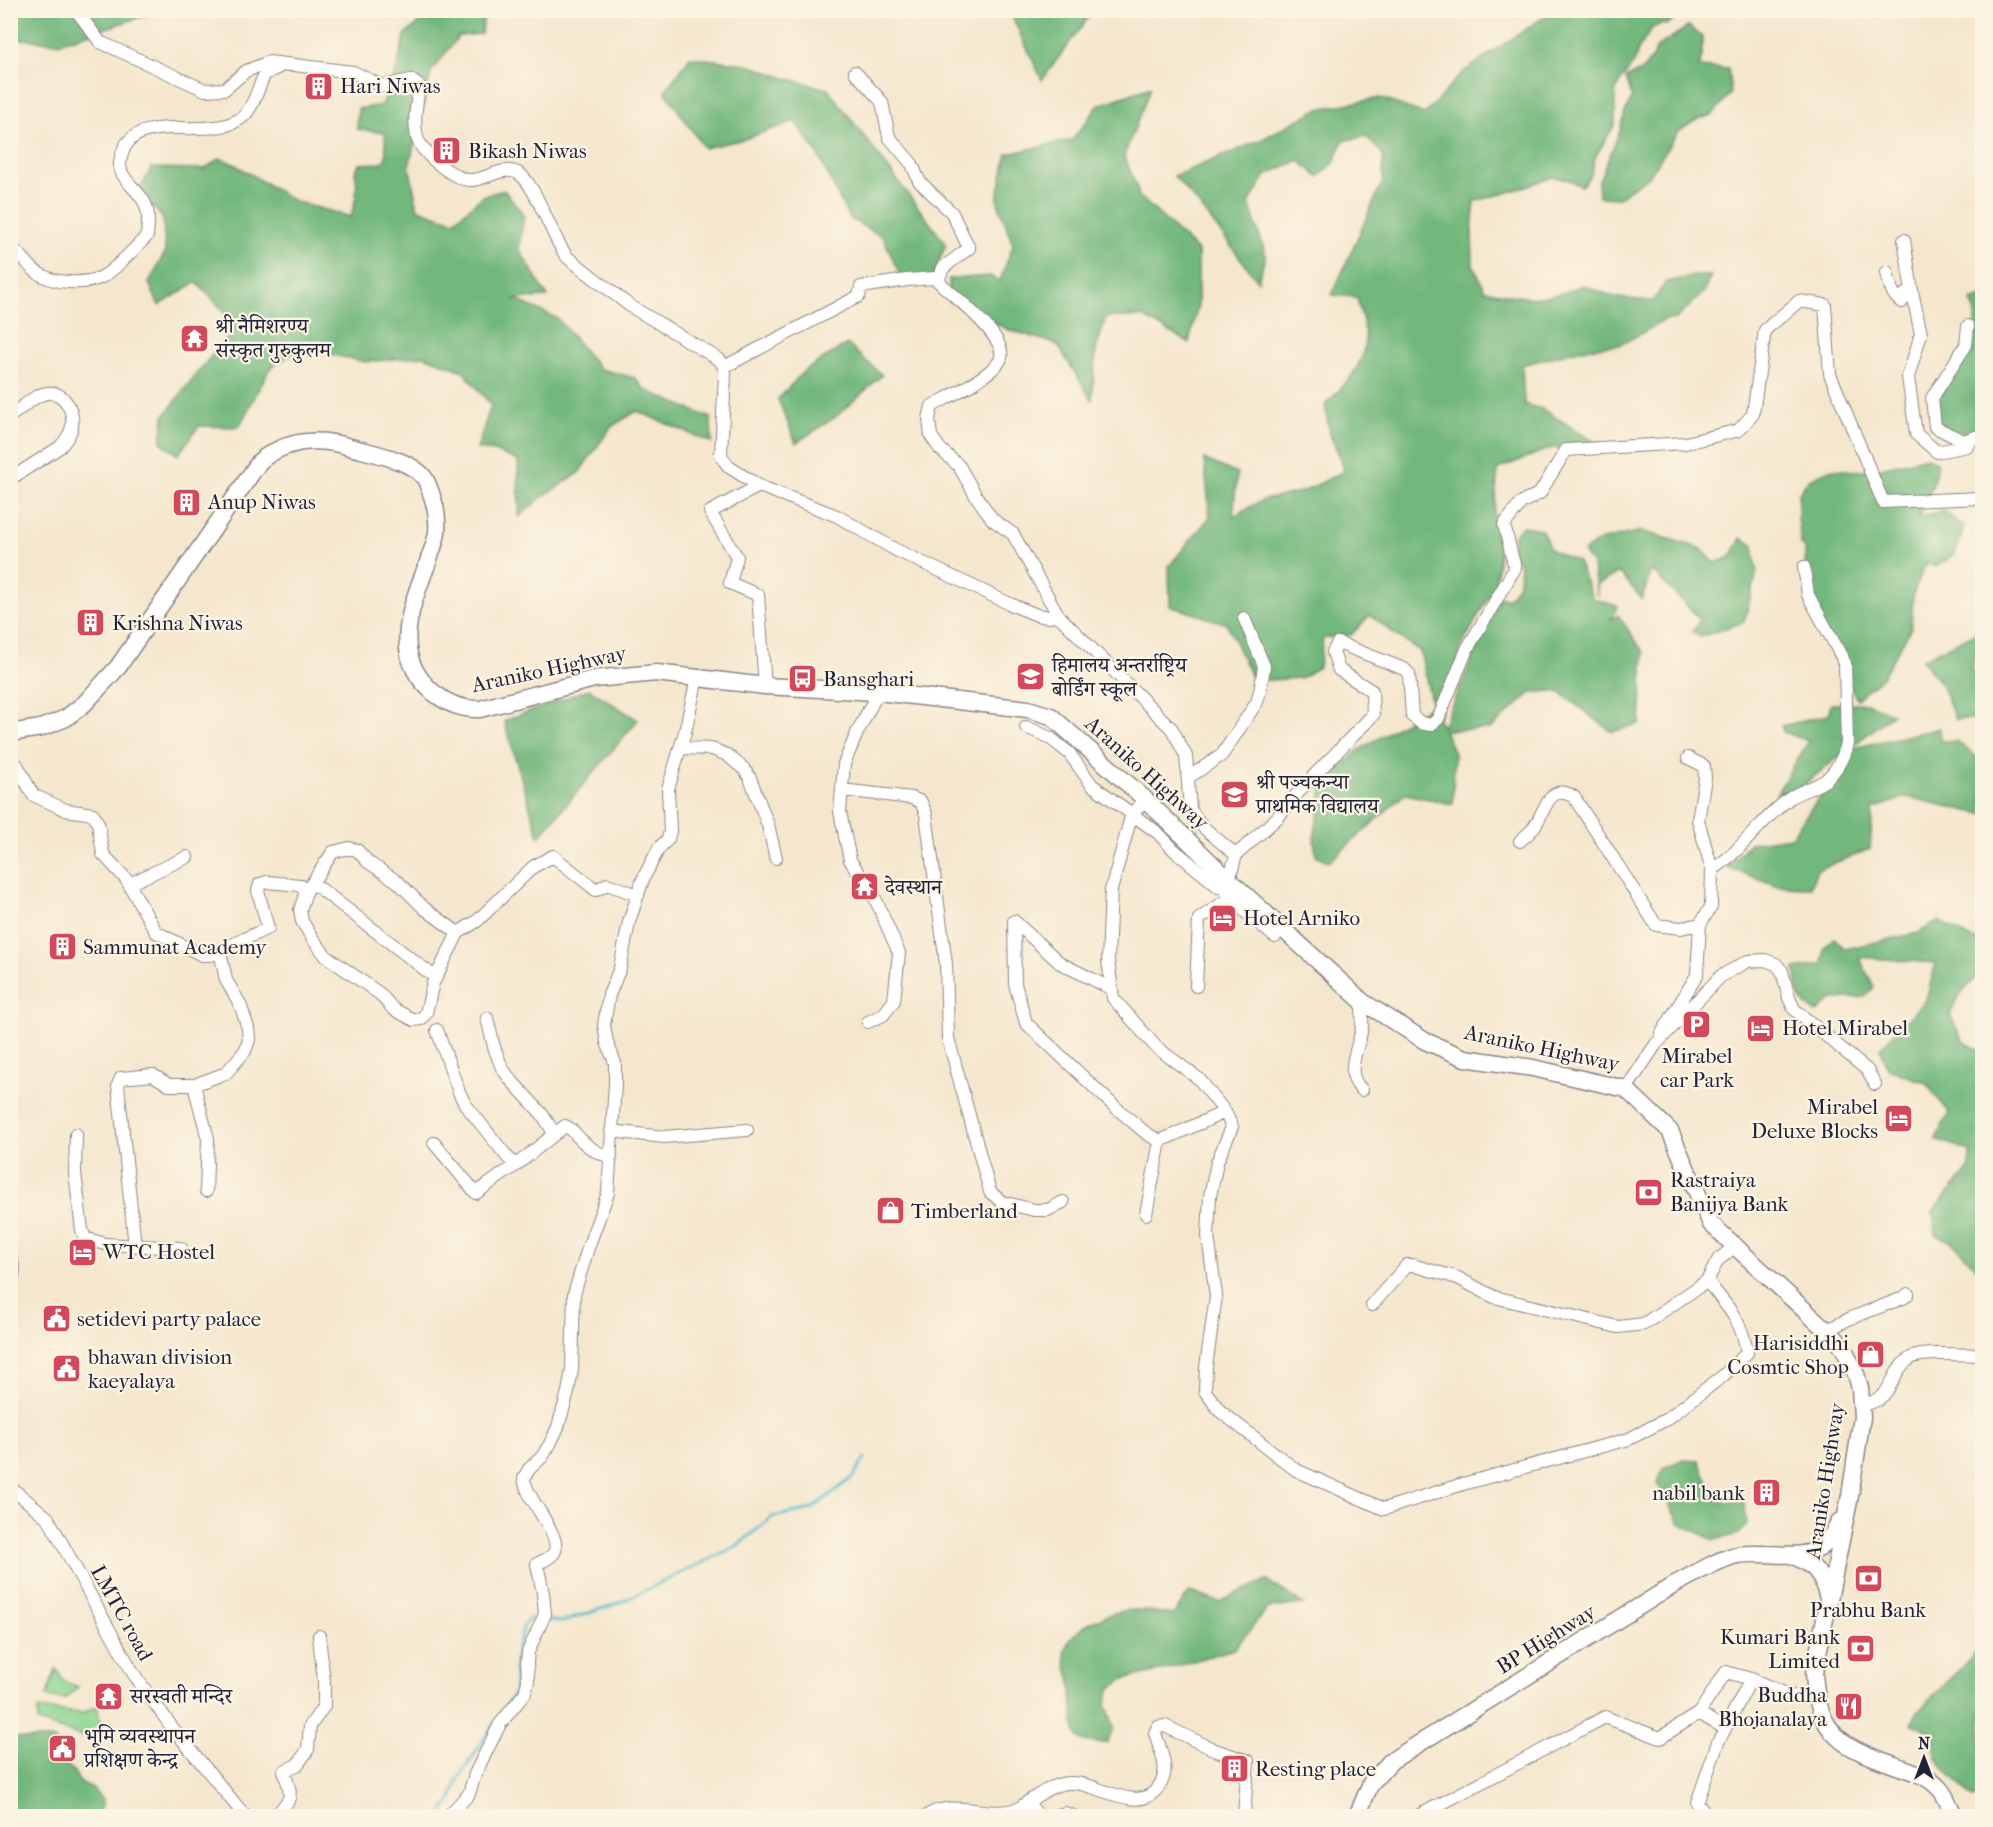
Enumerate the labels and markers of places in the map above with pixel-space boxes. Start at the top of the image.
building icon: Hari Niwas [303,70,335,102]
place label: Hari Niwas [340,74,441,98]
building icon: Bikash Niwas [431,135,463,167]
place label: Bikash Niwas [468,139,587,163]
place label: श्री नैमिशरण्य संस्कृत गुरुकुलम [214,314,332,364]
temple icon: श्री नैमिशरण्य संस्कृत गुरुकुलम [178,322,210,354]
building icon: Anup Niwas [171,486,203,518]
place label: Anup Niwas [207,490,316,514]
building icon: Krishna Niwas [75,607,107,639]
place label: Krishna Niwas [112,611,243,635]
place label: हिमालय अन्तर्राष्ट्रिय बोर्डिंग स्कूल [1051,653,1188,702]
school or university icon: हिमालय अन्तर्राष्ट्रिय बोर्डिंग स्कूल [1015,661,1047,693]
bus stop icon: Bansghari [786,663,818,695]
place label: Bansghari [823,667,914,691]
place label: श्री पञ्चकन्या प्राथमिक विद्यालय [1255,770,1380,818]
school or university icon: श्री पञ्चकन्या प्राथमिक विद्यालय [1219,778,1251,810]
temple icon: देवस्थान [848,871,880,903]
place label: देवस्थान [884,875,943,899]
hotel icon: Hotel Arniko [1206,902,1238,934]
place label: Hotel Arniko [1243,906,1360,930]
building icon: Sammunat Academy [46,931,78,963]
place label: Sammunat Academy [83,935,267,959]
parking icon: Mirabel car Park [1681,1009,1713,1041]
hotel icon: Hotel Mirabel [1745,1012,1777,1044]
place label: Hotel Mirabel [1782,1016,1908,1040]
place label: Mirabel car Park [1660,1044,1734,1092]
place label: Mirabel Deluxe Blocks [1751,1095,1878,1143]
hotel icon: Mirabel Deluxe Blocks [1883,1103,1915,1135]
place label: Rastraiya Banijya Bank [1670,1168,1789,1216]
bank icon: Rastraiya Banijya Bank [1633,1176,1665,1208]
shop icon: Timberland [874,1195,906,1227]
place label: Timberland [911,1199,1018,1223]
hotel icon: WTC Hostel [66,1236,98,1268]
place label: WTC Hostel [102,1240,215,1264]
public building icon: setidevi party palace [40,1303,72,1335]
place label: setidevi party palace [77,1307,261,1331]
place label: Harisiddhi Cosmtic Shop [1727,1331,1849,1379]
shop icon: Harisiddhi Cosmtic Shop [1854,1339,1886,1371]
place label: bhawan division kaeyalaya [87,1345,232,1393]
public building icon: bhawan division kaeyalaya [51,1353,83,1385]
building icon: nabil bank [1750,1477,1782,1509]
place label: nabil bank [1652,1481,1745,1505]
bank icon: Prabhu Bank [1852,1563,1884,1595]
place label: Prabhu Bank [1810,1598,1926,1622]
place label: Kumari Bank Limited [1720,1625,1841,1673]
bank icon: Kumari Bank Limited [1845,1633,1877,1665]
temple icon: सरस्वती मन्दिर [93,1680,125,1712]
place label: Buddha Bhojanalaya [1718,1683,1827,1731]
place label: सरस्वती मन्दिर [129,1684,233,1708]
restaurant icon: Buddha Bhojanalaya [1832,1691,1864,1723]
place label: भूमि व्यवस्थापन प्रशिक्षण केन्द्र [83,1724,196,1772]
public building icon: भूमि व्यवस्थापन प्रशिक्षण केन्द्र [47,1732,79,1764]
building icon: Resting place [1218,1753,1250,1785]
place label: Resting place [1255,1757,1376,1781]

